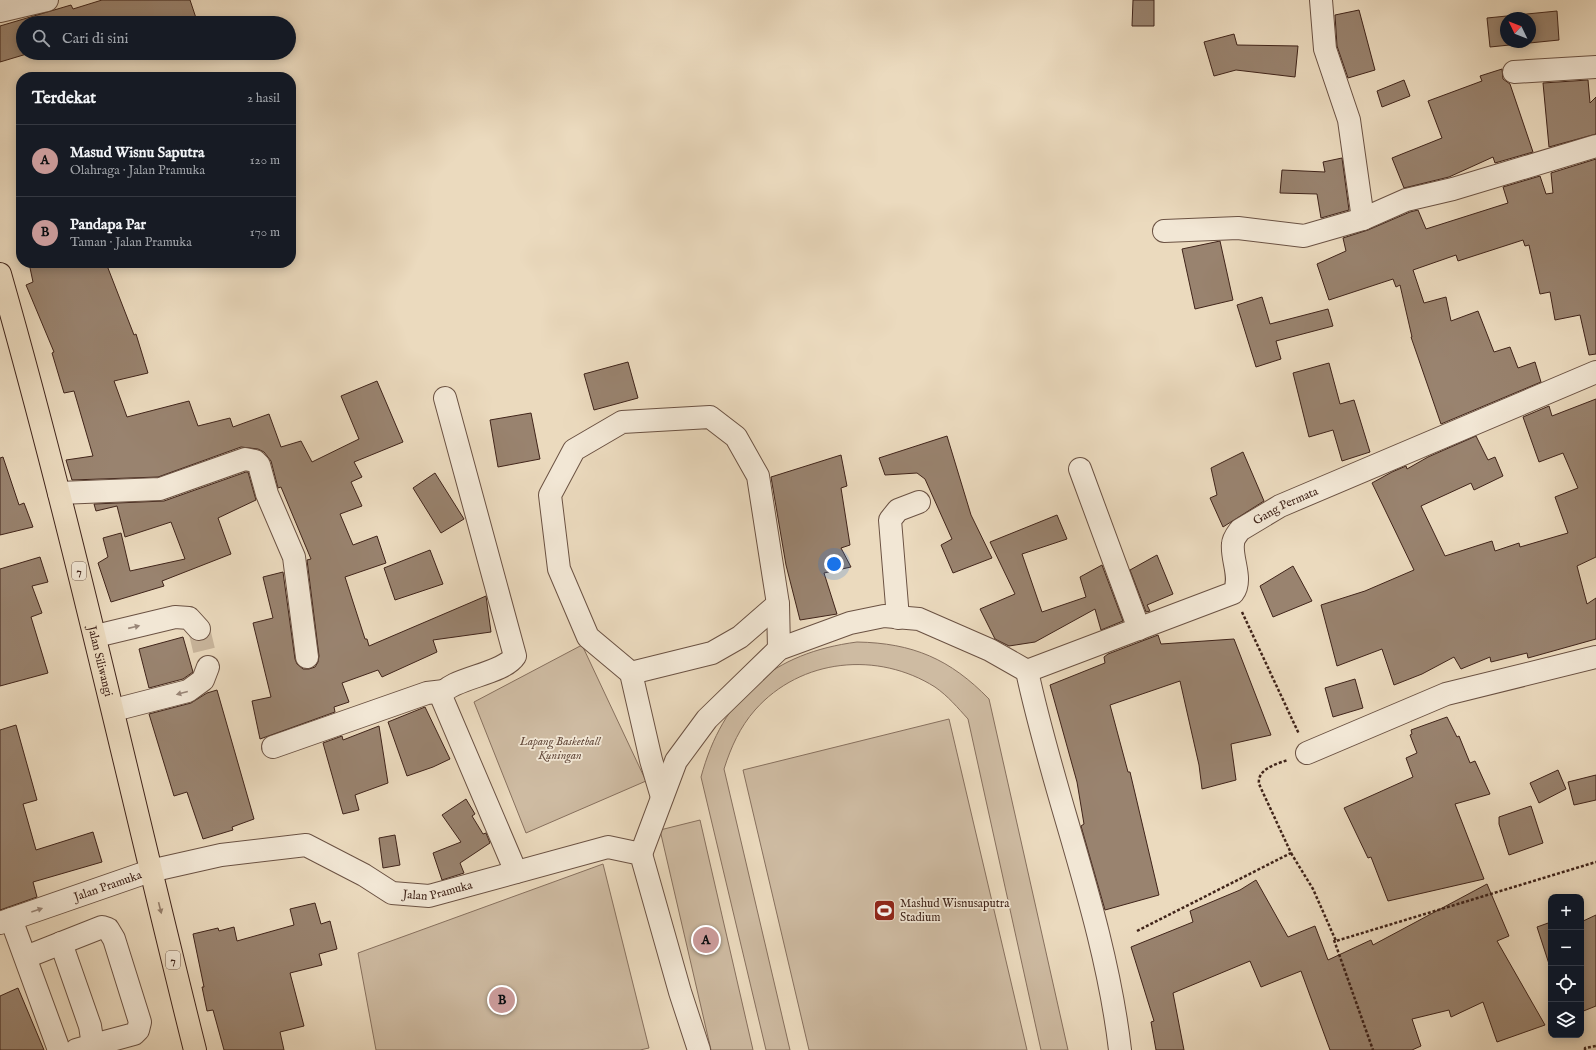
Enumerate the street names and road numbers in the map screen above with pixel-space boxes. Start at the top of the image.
street label: Gang Permata [1250,483,1321,528]
road number: 7 [72,562,86,580]
street label: Jalan Siliwangi [83,622,116,698]
street label: Jalan Pramuka [70,867,145,906]
street label: Jalan Pramuka [400,877,475,904]
road number: 7 [166,951,180,969]

